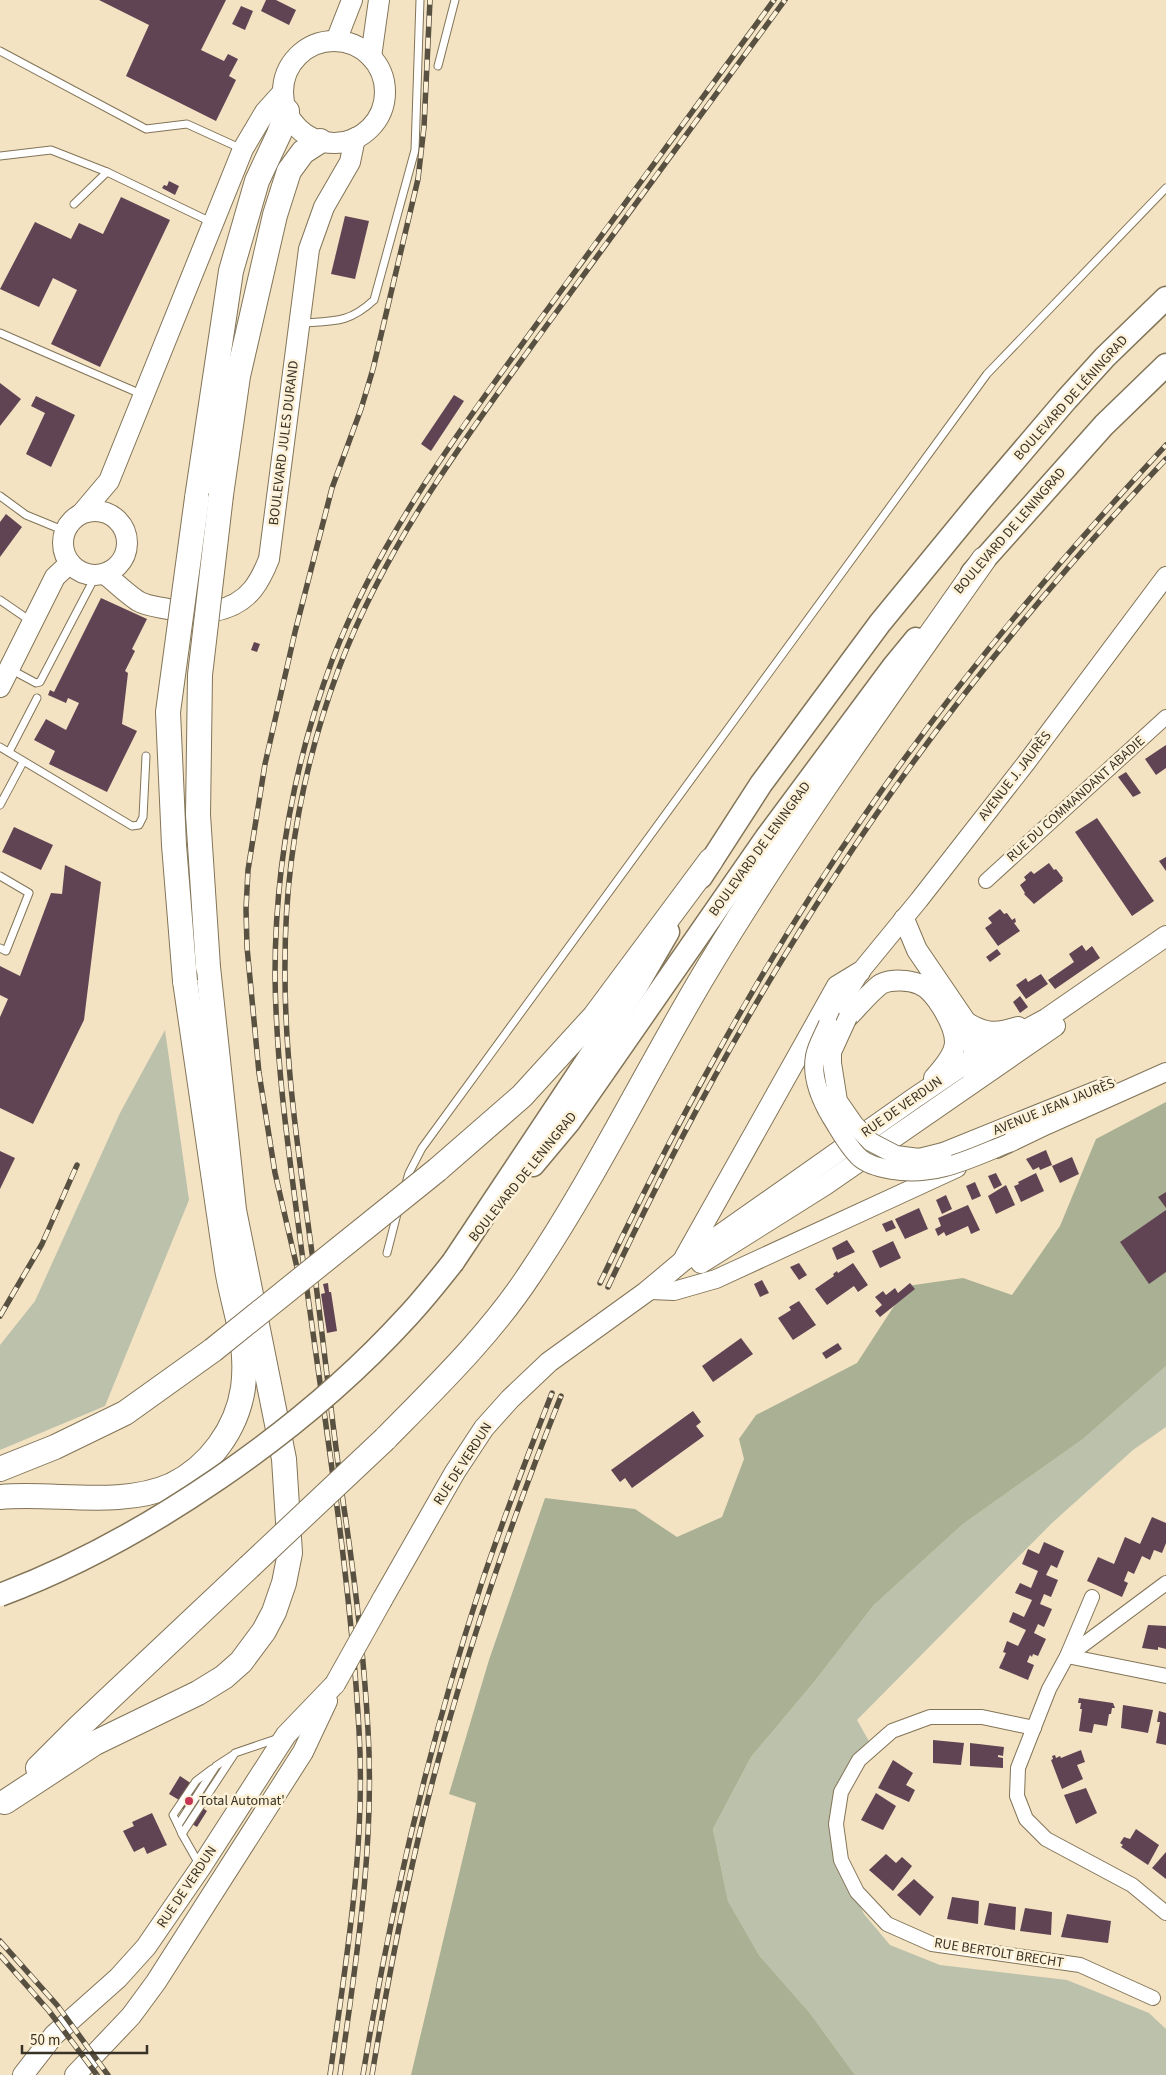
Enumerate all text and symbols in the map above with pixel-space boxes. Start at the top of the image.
street label: BOULEVARD DE LÉNINGRAD [1009,331,1133,465]
street label: BOULEVARD JULES DURAND [264,360,304,526]
street label: BOULEVARD DE LENINGRAD [949,463,1071,599]
street label: AVENUE J. JAURÈS [974,727,1056,825]
street label: RUE DU COMMANDANT ABADIE [1002,731,1150,867]
street label: BOULEVARD DE LENINGRAD [704,777,816,921]
street label: RUE DE VERDUN [857,1072,947,1142]
street label: AVENUE JEAN JAURÈS [990,1073,1118,1141]
street label: BOULEVARD DE LENINGRAD [464,1108,582,1246]
street label: RUE DE VERDUN [429,1419,497,1509]
place label: Total Automat' [199,1791,285,1811]
marker: Total Automat' [183,1795,195,1807]
street label: RUE DE VERDUN [152,1842,222,1932]
street label: RUE BERTOLT BRECHT [933,1933,1066,1973]
scale bar [22,2022,148,2054]
text: 50 m [30,2030,60,2051]

